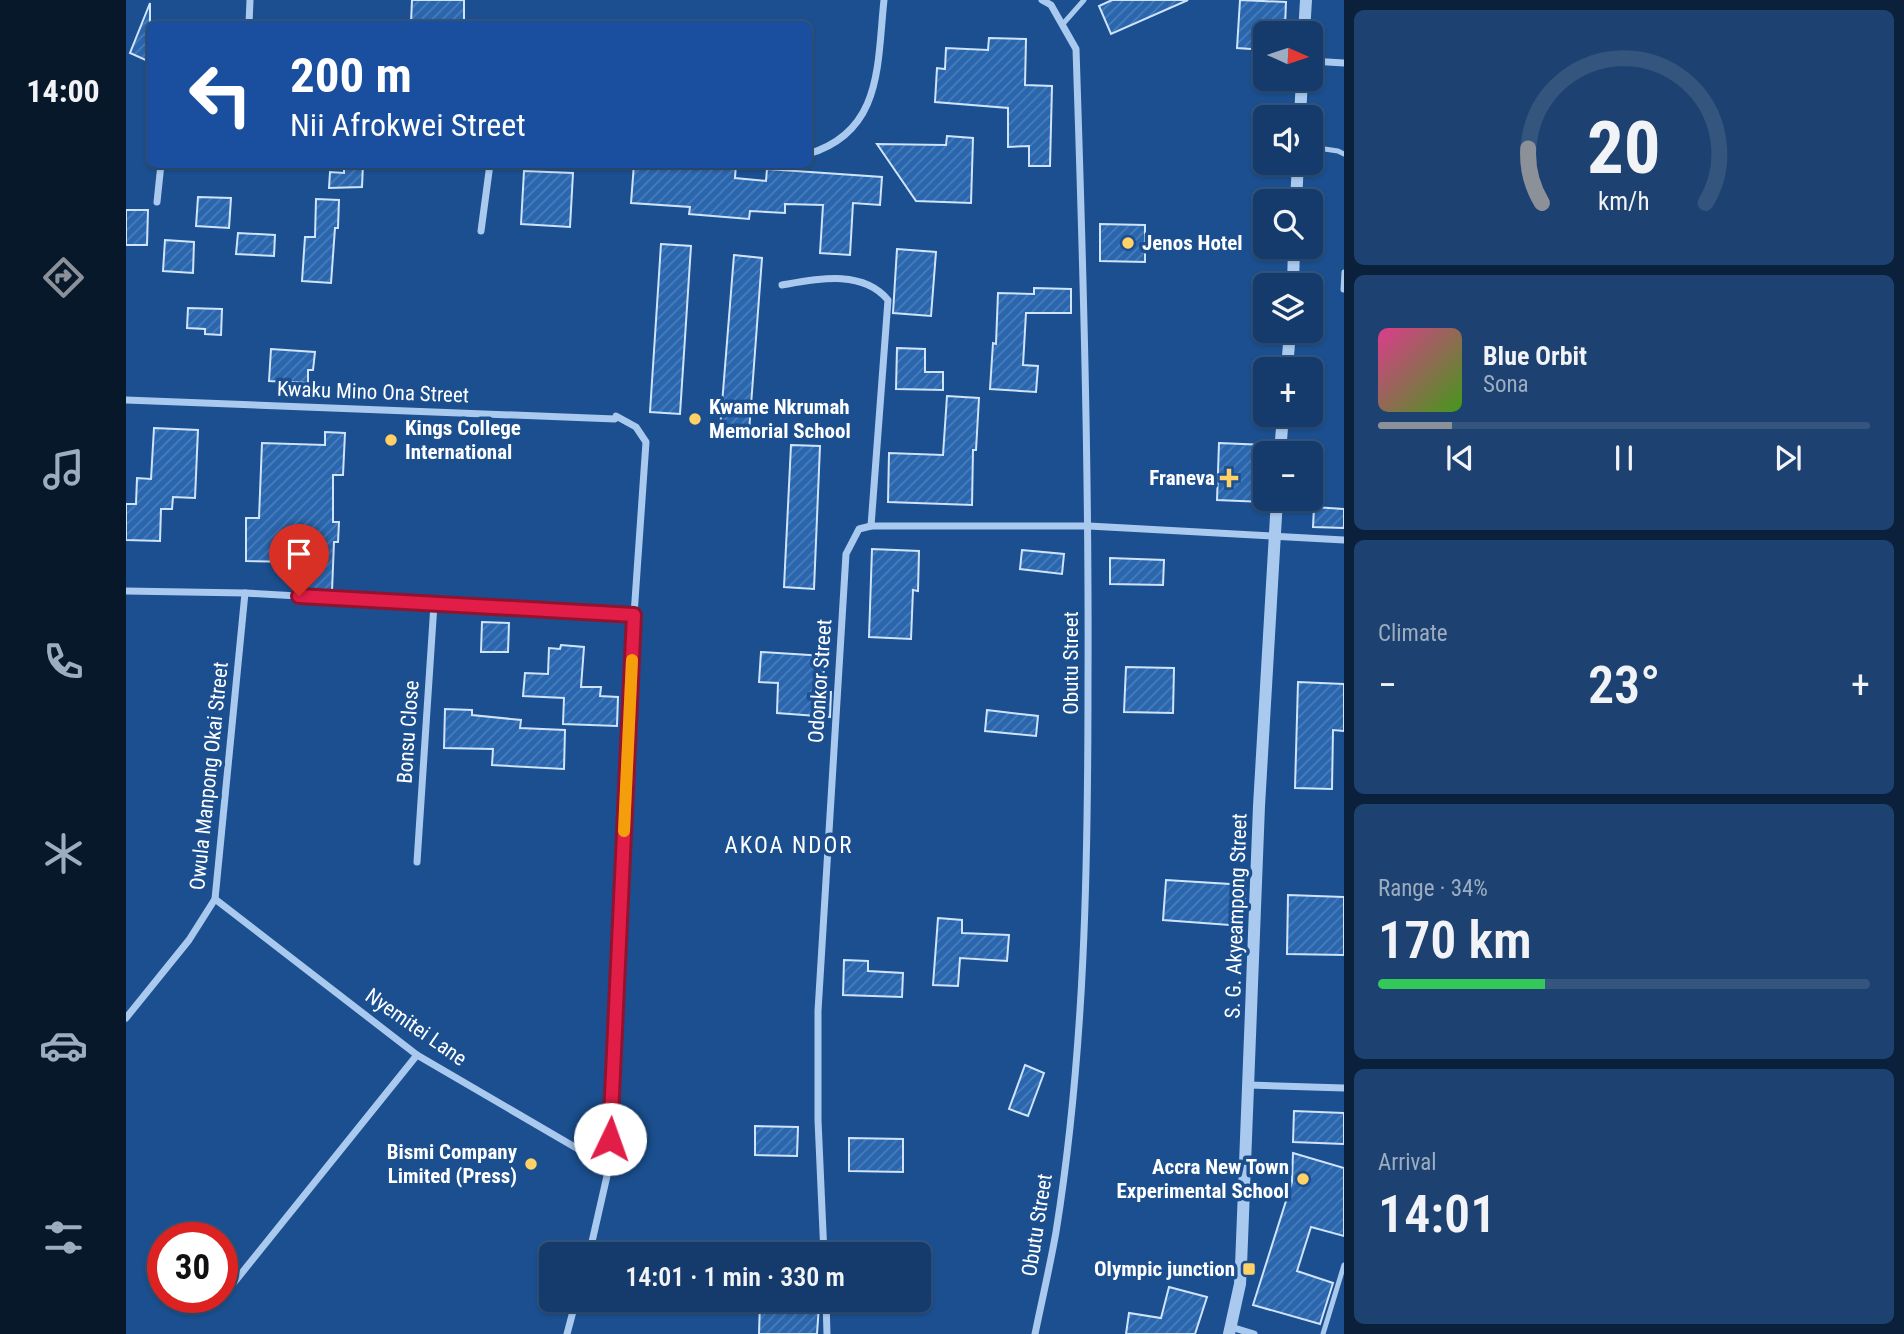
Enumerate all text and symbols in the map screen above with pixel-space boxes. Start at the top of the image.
north arrow [1253,21,1323,91]
map controls [1253,21,1323,511]
text: 200 m [290,47,412,104]
icon: left [175,49,266,140]
text: 14:00 [26,72,100,110]
button: sound [1253,105,1323,175]
text: Nii Afrokwei Street [290,106,526,144]
text: 20 [1587,106,1661,192]
text: km/h [1598,187,1650,216]
button: search [1253,189,1323,259]
place label: Jenos Hotel [1142,231,1243,255]
marker: Jenos Hotel [1120,235,1136,251]
icon: directions [39,253,88,302]
button: layers [1253,273,1323,343]
text: Blue Orbit [1483,341,1587,371]
button: + [1253,357,1323,427]
text: Sona [1483,371,1529,398]
street label: Kwaku Mino Ona Street [277,377,469,407]
place label: Kwame Nkrumah Memorial School [709,395,851,443]
marker: Kwame Nkrumah Memorial School [687,411,703,427]
place label: Kings College International [405,416,521,464]
marker: Kings College International [383,432,399,448]
icon: previous [1441,439,1479,477]
icon: pause [1605,439,1643,477]
icon: next [1769,439,1807,477]
button: − [1253,441,1323,511]
icon: music [39,445,88,494]
place label: Franeva [1149,466,1215,490]
marker: Franeva [1221,470,1237,486]
pin [269,524,329,596]
icon: arrive [280,535,318,573]
street label: Obutu Street [1059,611,1083,715]
street label: Odonkor Street [804,618,836,744]
text: Climate [1378,620,1448,647]
icon: phone [39,637,88,686]
text: 23° [1588,655,1660,716]
street label: Owula Manpong Okai Street [185,661,233,891]
text: − [1378,663,1397,707]
text: + [1851,663,1870,707]
street label: Bonsu Close [392,679,424,784]
street label: S. G. Akyeampong Street [1220,813,1252,1019]
icon: climate [39,829,88,878]
district label: AKOA NDOR [724,832,854,859]
text: Range · 34% [1378,875,1488,902]
text: 170 km [1378,910,1532,971]
street label: Nyemitei Lane [361,983,471,1071]
icon: car [39,1021,88,1070]
position arrow [573,1102,647,1176]
place label: Bismi Company Limited (Press) [387,1140,518,1188]
text: Arrival [1378,1149,1437,1176]
place label: Accra New Town Experimental School [1117,1155,1289,1203]
marker: Bismi Company Limited (Press) [523,1156,539,1172]
marker: Accra New Town Experimental School [1295,1171,1311,1187]
street label: Obutu Street [1017,1172,1057,1278]
text: 14:01 [1378,1184,1496,1245]
icon: filters [39,1213,88,1262]
speed limit sign: 30 [147,1222,238,1313]
place label: Olympic junction [1094,1257,1235,1281]
marker: Olympic junction [1241,1261,1257,1277]
text: 14:01 · 1 min · 330 m [625,1262,845,1292]

